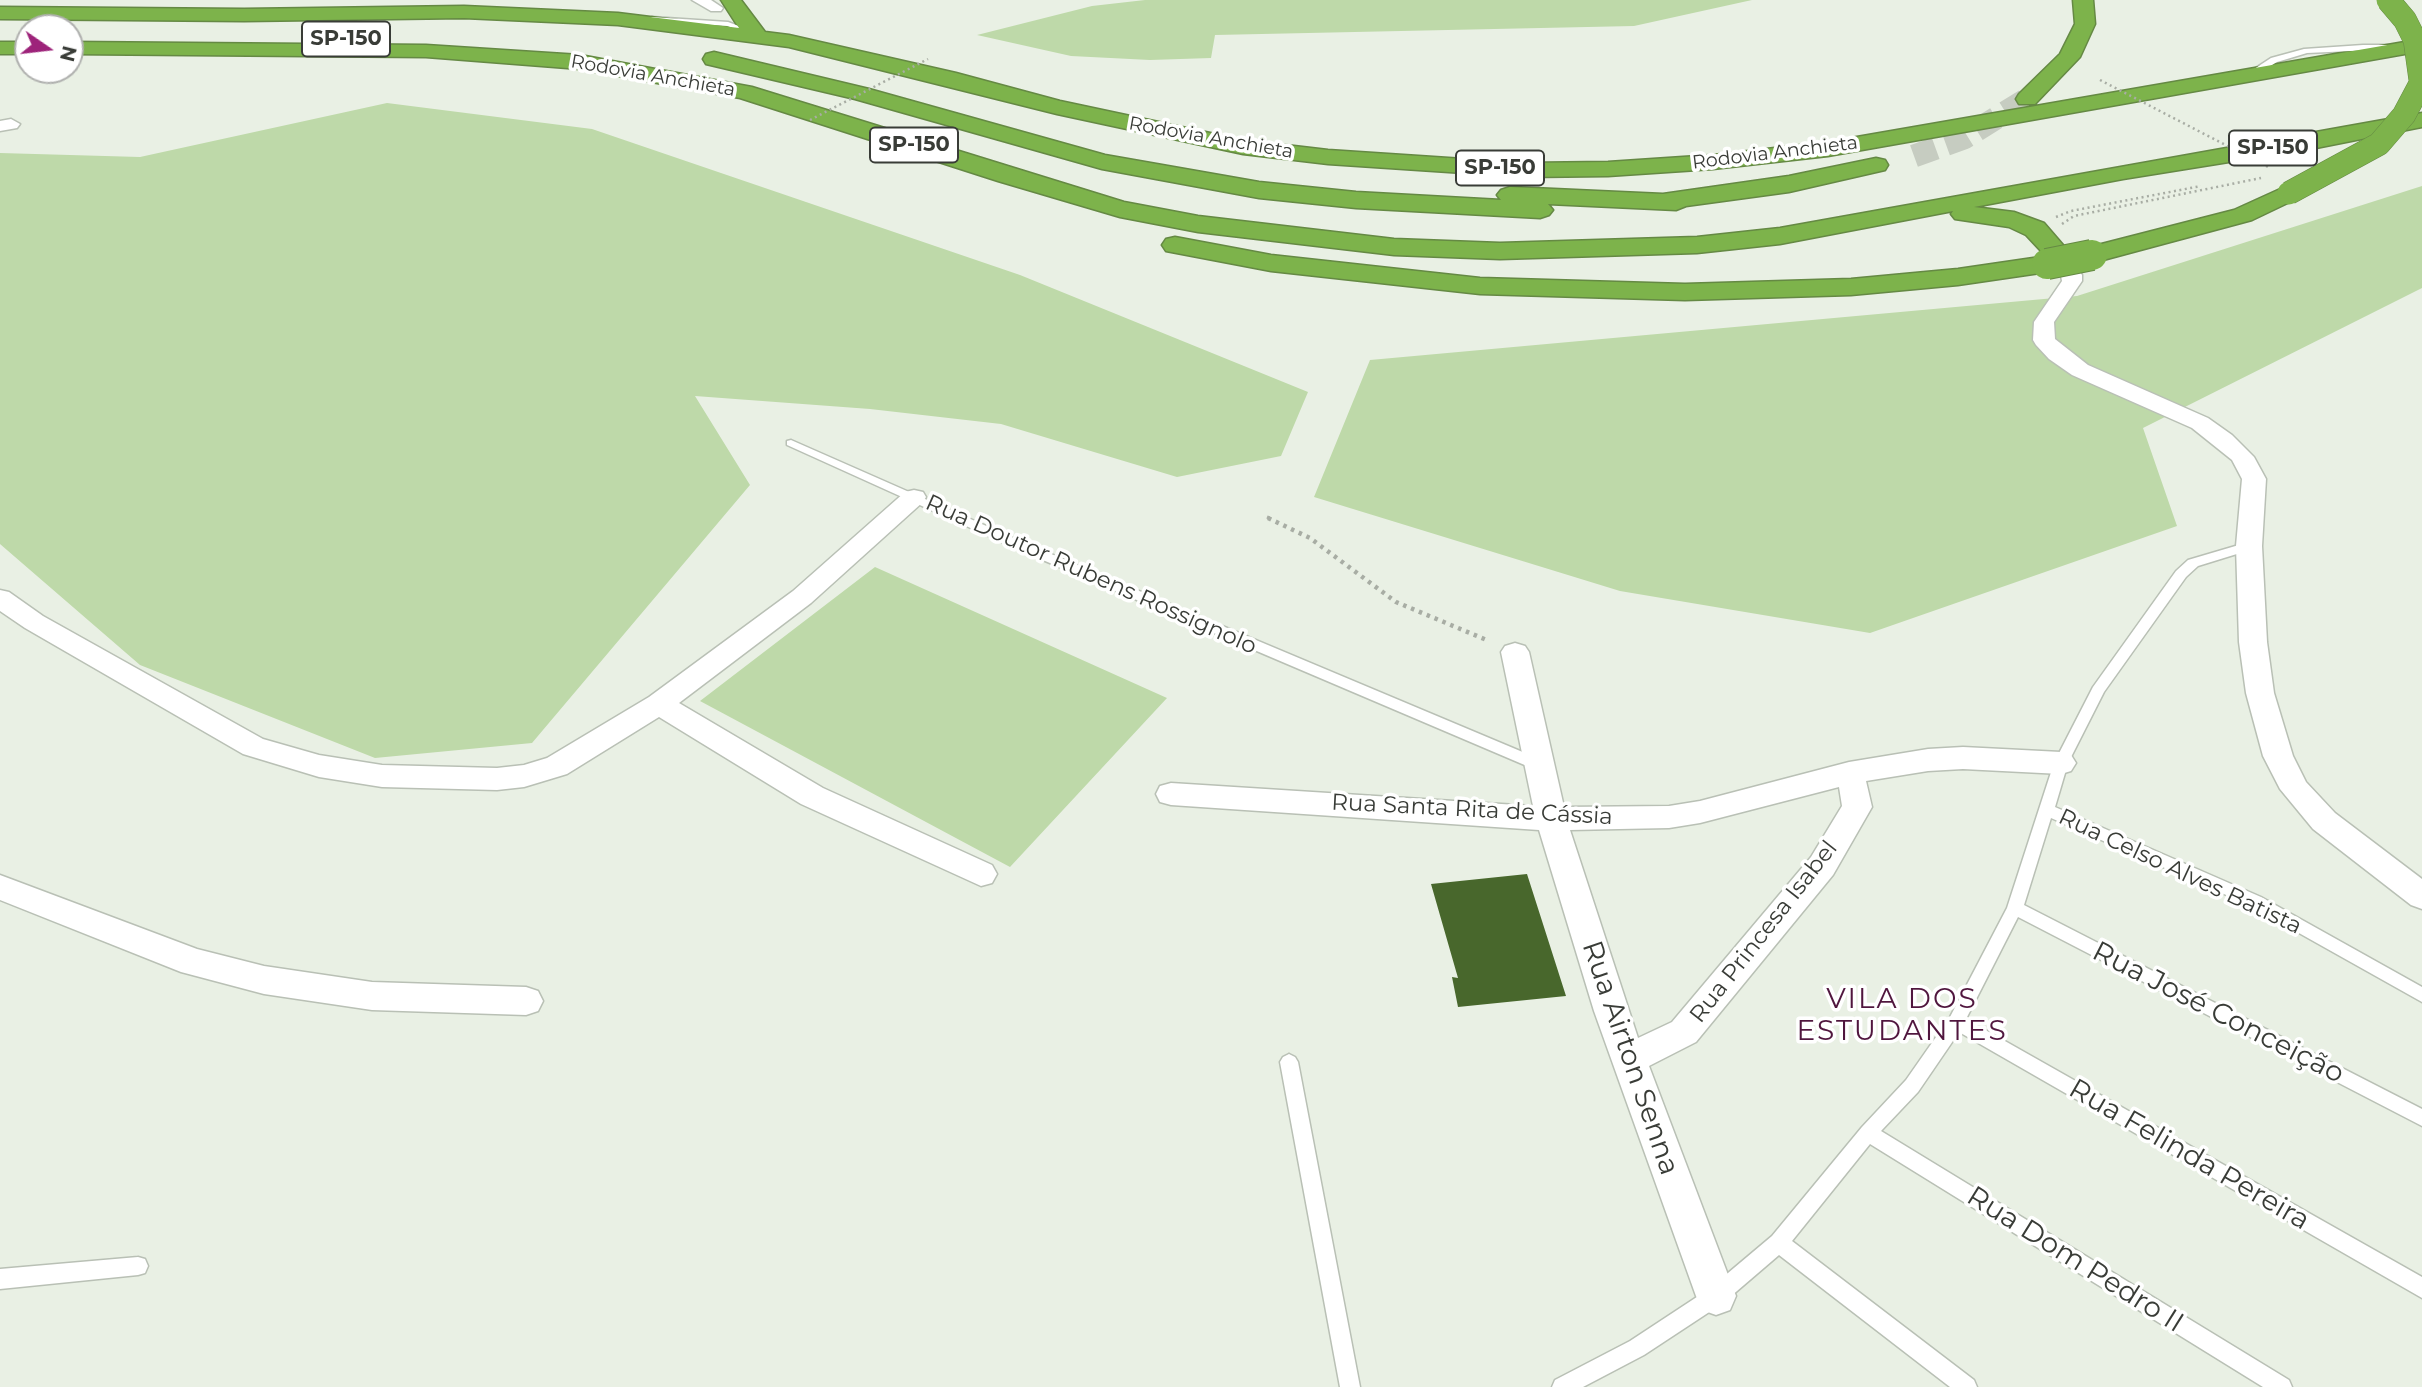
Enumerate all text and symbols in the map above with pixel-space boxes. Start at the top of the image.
north arrow [14,14,84,84]
road number: SP-150 [302,22,390,56]
text: N [55,43,81,64]
street label: Rodovia Anchieta [569,50,737,102]
street label: Rodovia Anchieta [1127,112,1295,164]
road number: SP-150 [870,128,958,162]
road number: SP-150 [2229,130,2317,166]
street label: Rodovia Anchieta [1691,132,1859,174]
road number: SP-150 [1456,150,1544,186]
street label: Rua Doutor Rubens Rossignolo [921,489,1261,661]
street label: Rua Santa Rita de Cássia [1331,789,1613,831]
street label: Rua Celso Alves Batista [2054,803,2306,941]
street label: Rua Princesa Isabel [1684,836,1844,1028]
street label: Rua José Conceição [2087,935,2349,1091]
street label: Rua Airton Senna [1574,937,1686,1179]
district label: VILA DOS ESTUDANTES [1798,983,2006,1049]
street label: Rua Felinda Pereira [2063,1072,2315,1238]
street label: Rua Dom Pedro II [1961,1180,2189,1340]

